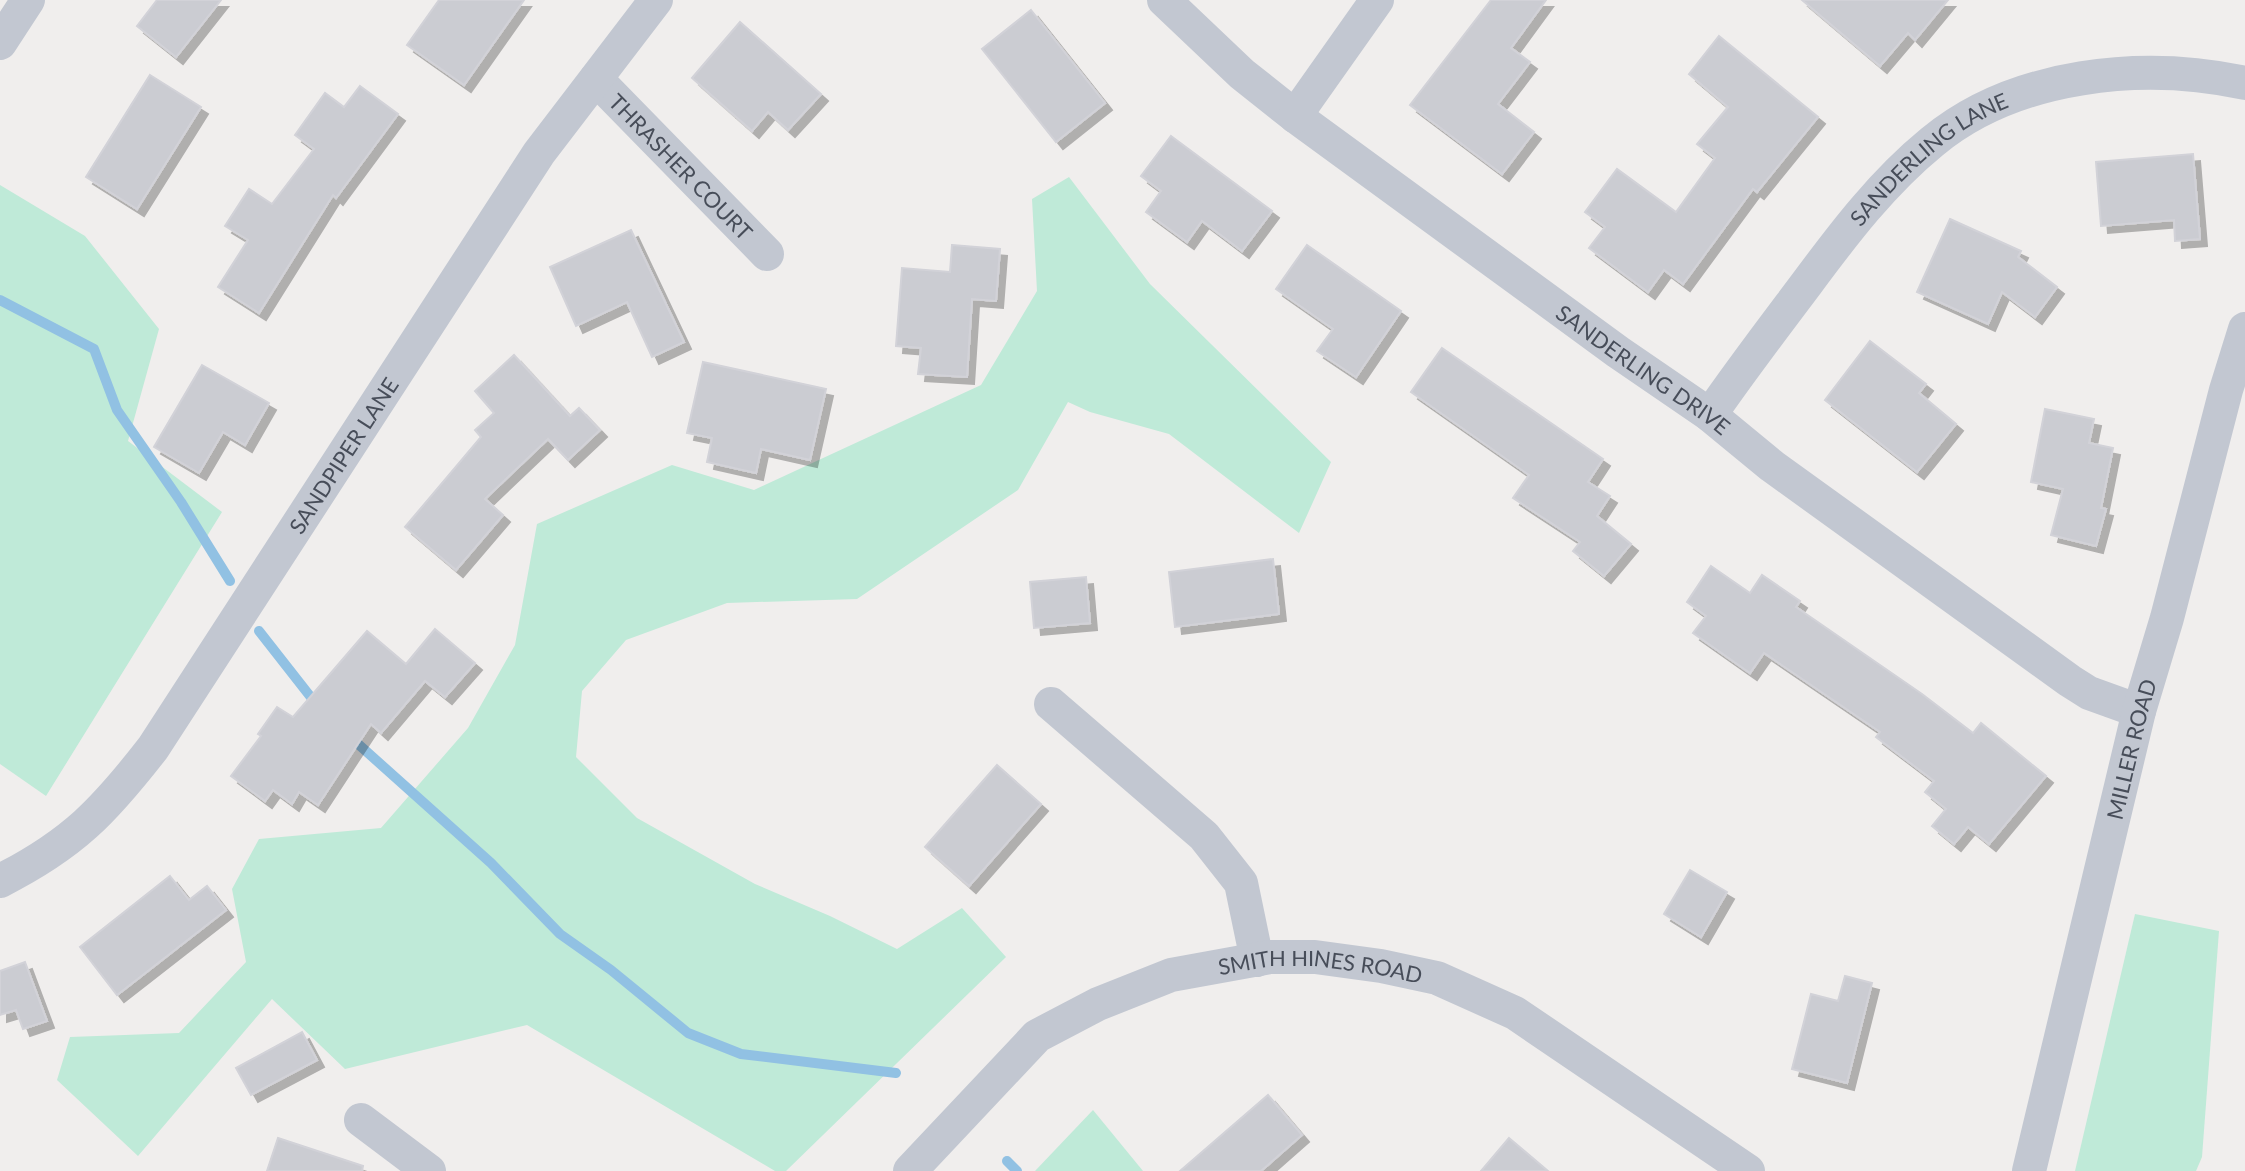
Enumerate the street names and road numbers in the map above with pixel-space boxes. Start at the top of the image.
street label: SANDERLING LANE [1844,86,2012,231]
street label: THRASHER COURT [604,87,759,245]
street label: SANDERLING DRIVE [1551,298,1736,440]
street label: SANDPIPER LANE [283,372,403,538]
street label: MILLER ROAD [2100,676,2161,822]
street label: SMITH HINES ROAD [1216,944,1425,988]

